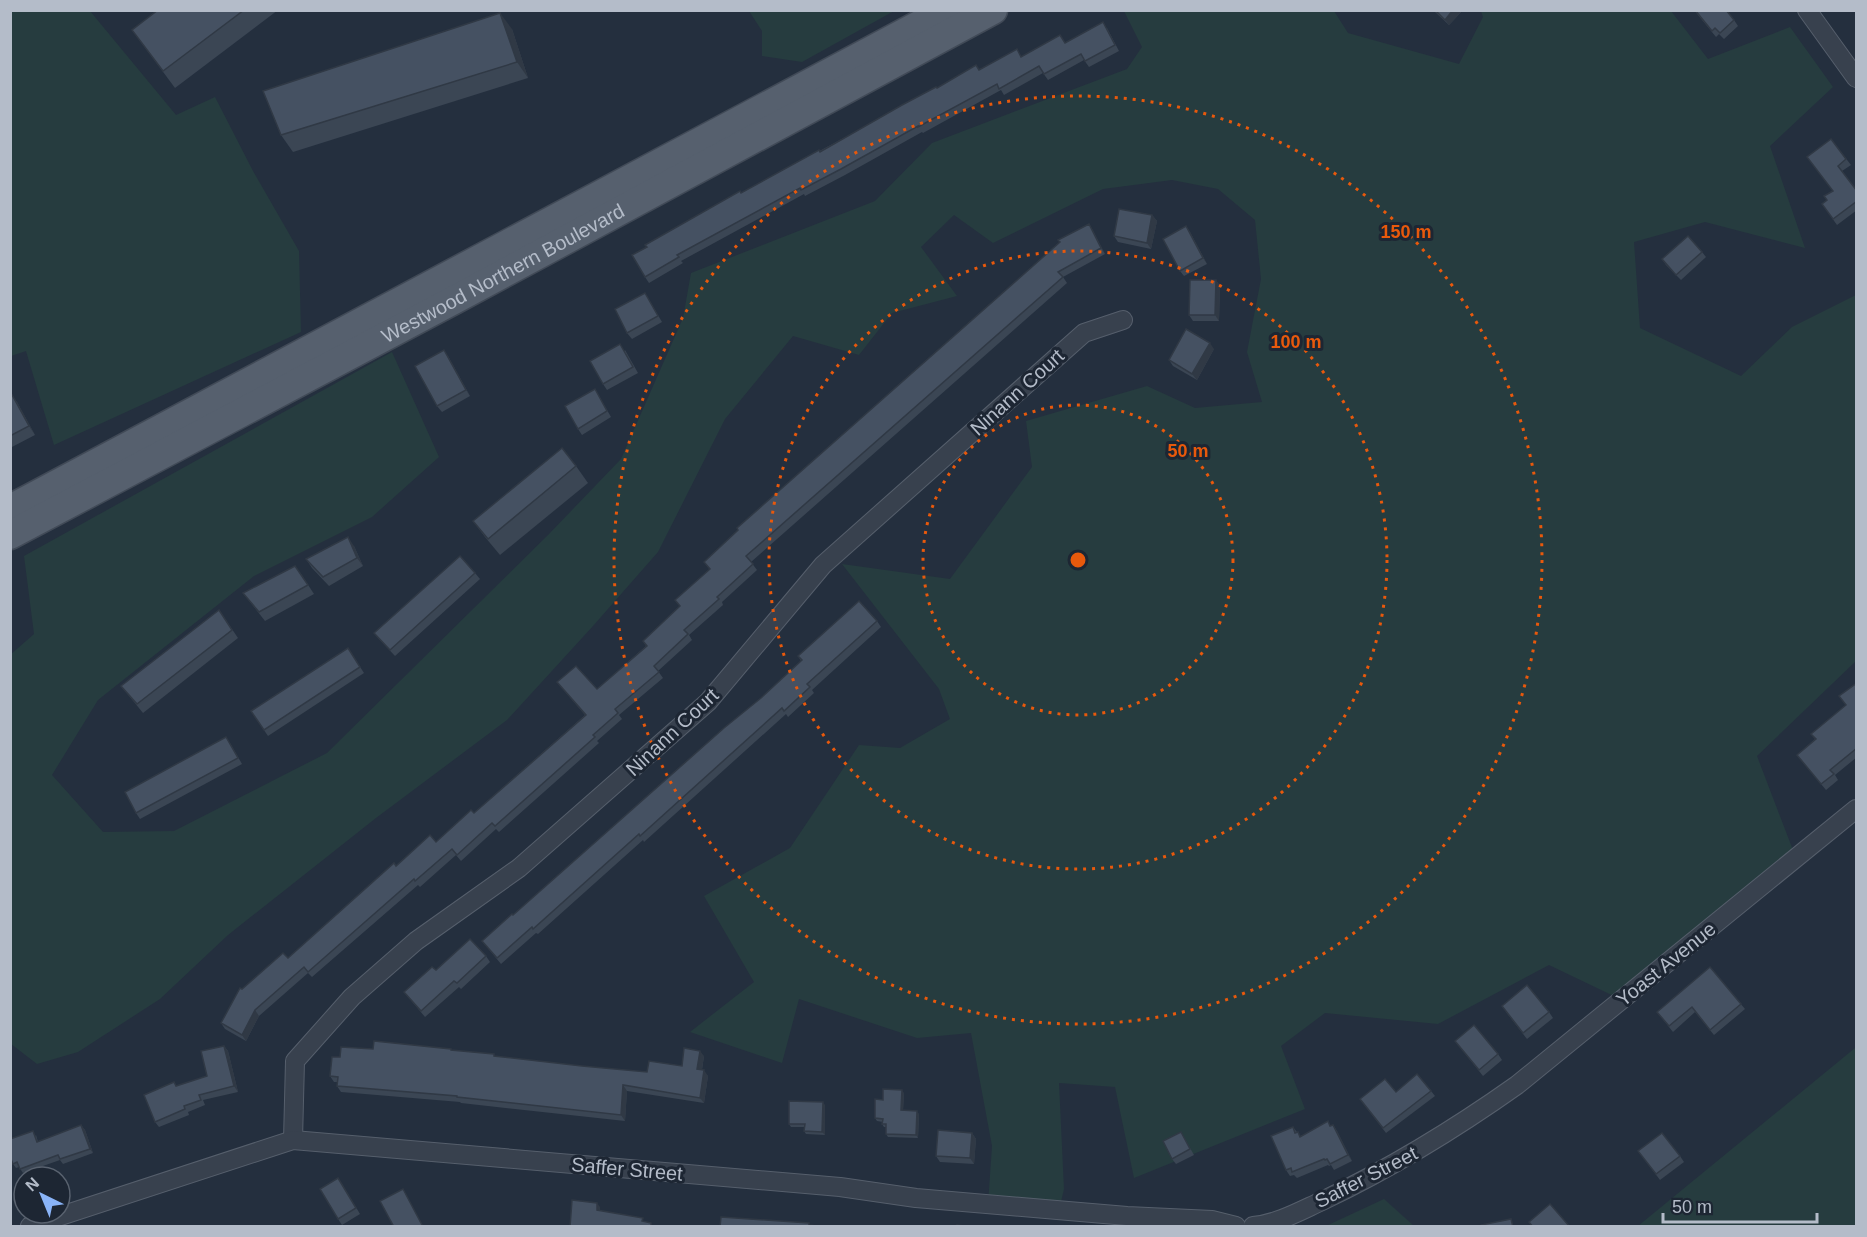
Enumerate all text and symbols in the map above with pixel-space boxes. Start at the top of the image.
street label: Westwood Northern Boulevard [378,199,628,347]
text: 150 m [1380,222,1432,242]
text: 100 m [1270,332,1322,352]
street label: Ninann Court [966,344,1068,440]
text: 50 m [1167,441,1209,461]
centre of rings [1068,550,1088,570]
street label: Ninann Court [621,683,723,780]
street label: Yoast Avenue [1612,917,1720,1011]
street label: Saffer Street [1311,1142,1421,1212]
street label: Saffer Street [570,1153,684,1185]
north arrow [12,1165,72,1225]
text: N [22,1174,42,1195]
scale bar [1663,1186,1818,1224]
text: 50 m [1672,1197,1712,1217]

